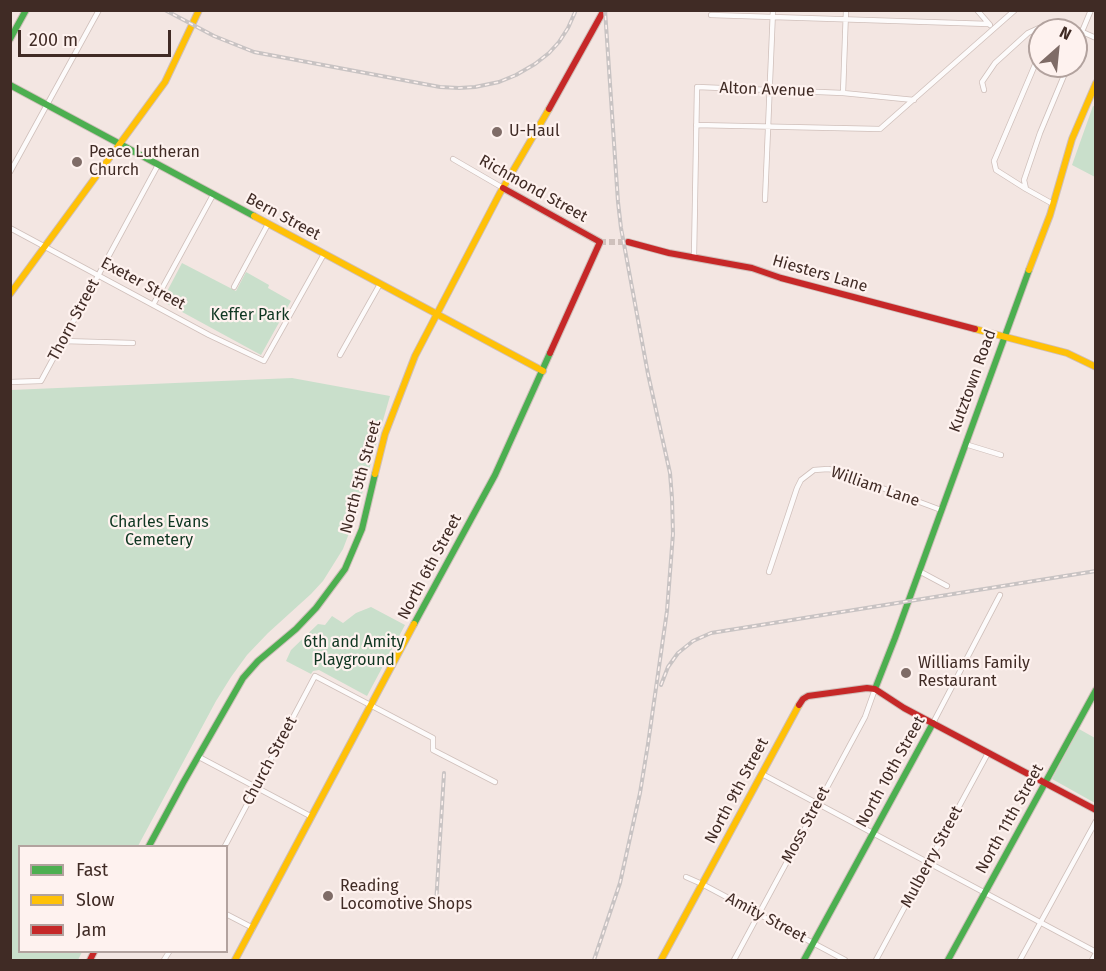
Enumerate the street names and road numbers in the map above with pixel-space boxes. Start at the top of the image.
street label: Alton Avenue [719,79,815,101]
street label: Richmond Street [475,151,591,227]
street label: Bern Street [242,189,324,245]
street label: Hiesters Lane [770,251,870,297]
street label: Exeter Street [97,254,189,314]
street label: Thorn Street [44,276,104,364]
street label: Kutztown Road [945,327,1001,435]
street label: North 5th Street [337,418,385,536]
street label: William Lane [828,463,922,511]
street label: North 6th Street [394,511,466,623]
street label: Church Street [239,713,301,809]
street label: North 10th Street [852,713,930,831]
street label: North 9th Street [701,735,773,847]
street label: North 11th Street [972,761,1048,877]
street label: Moss Street [778,783,834,867]
street label: Mulberry Street [897,803,967,911]
street label: Amity Street [722,889,810,947]

